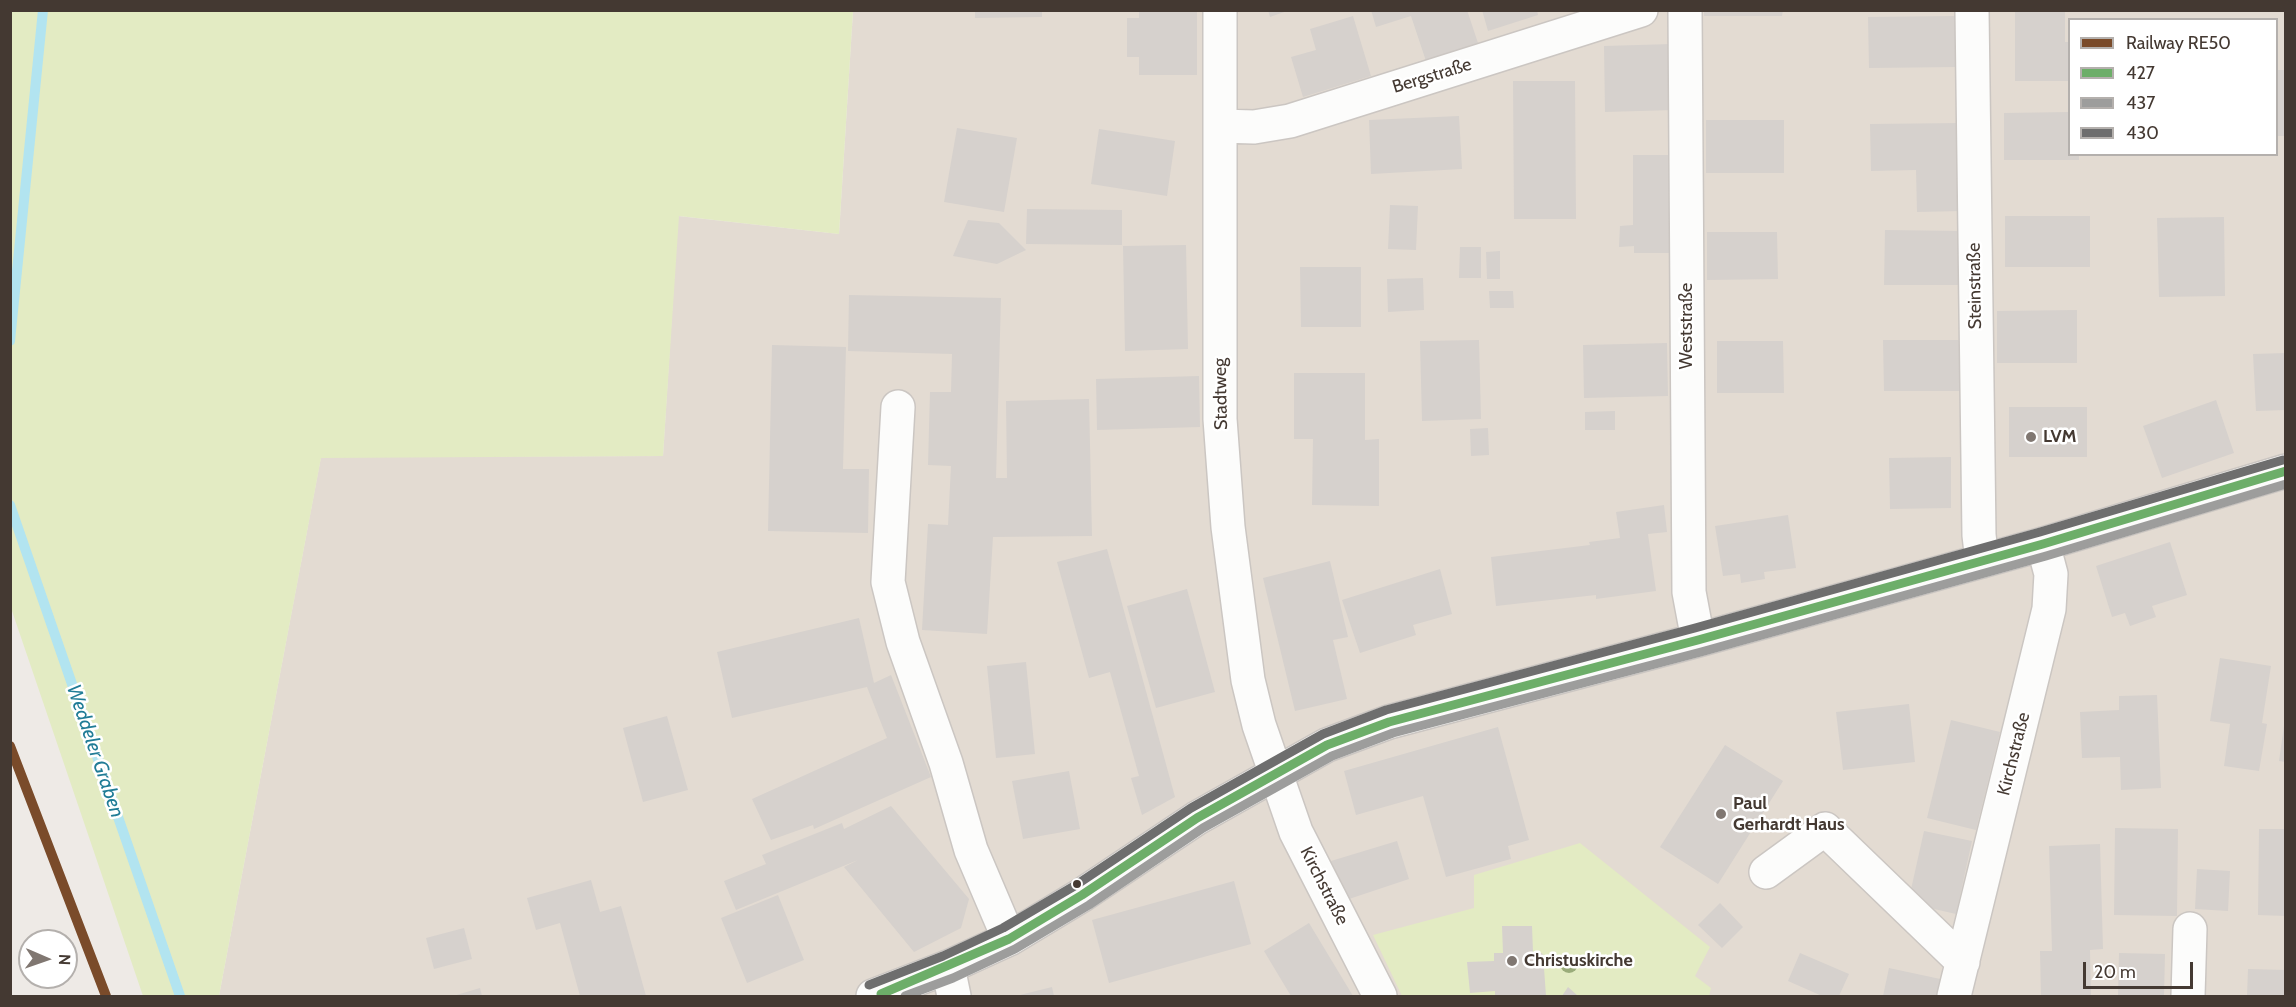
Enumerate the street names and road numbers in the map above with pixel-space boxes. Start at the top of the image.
street label: Bergstraße [1390,54,1474,98]
street label: Steinstraße [1963,243,1987,329]
street label: Weststraße [1676,283,1698,369]
street label: Stadtweg [1210,358,1232,430]
street label: Kirchstraße [1993,710,2035,798]
street label: Kirchstraße [1295,843,1353,929]

